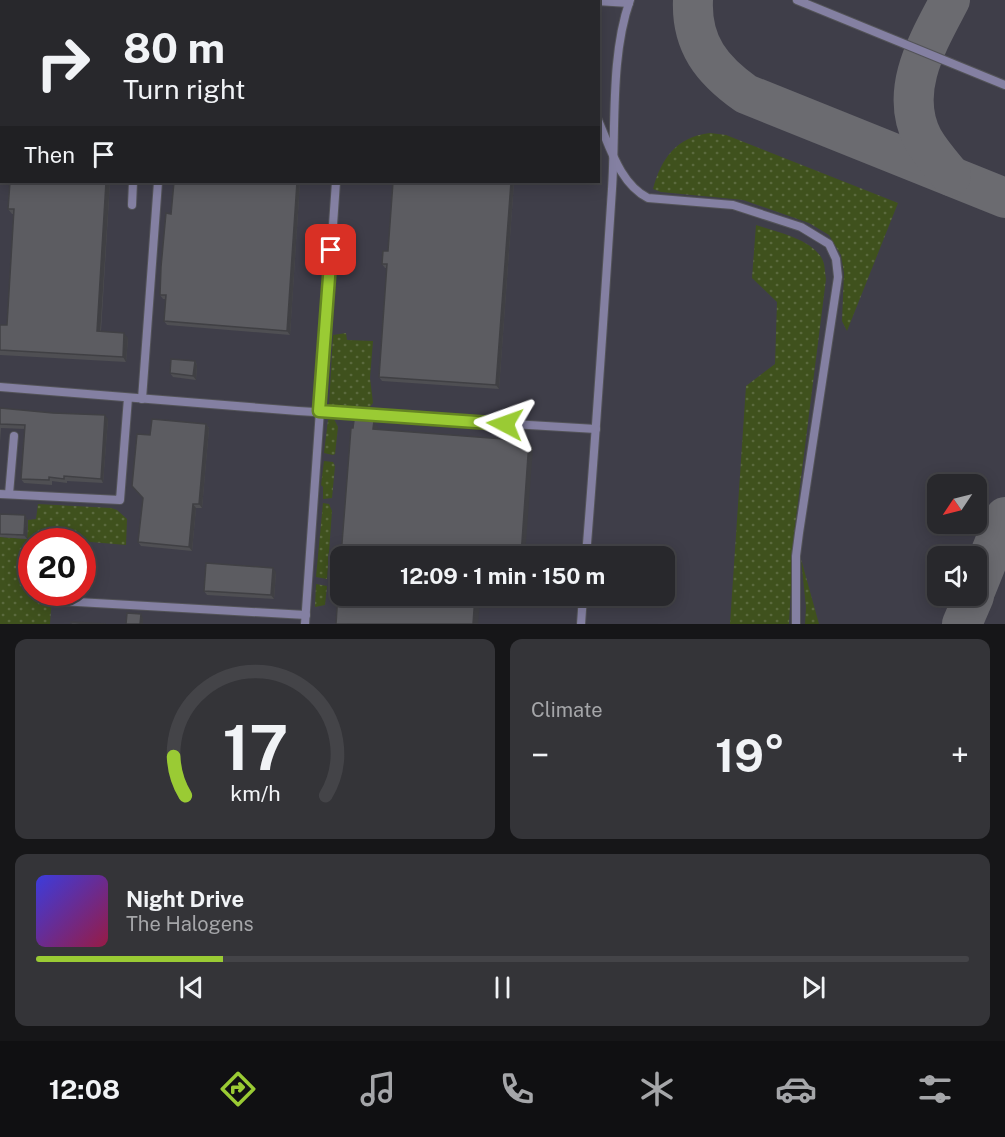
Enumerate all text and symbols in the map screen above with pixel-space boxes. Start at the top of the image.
text: 80 m [123,23,225,72]
icon: right [24,24,102,102]
text: Turn right [123,73,246,105]
icon: arrive [87,138,120,171]
text: Then [24,142,75,168]
pin [305,224,356,275]
icon: arrive [314,233,347,266]
position arrow [473,392,537,456]
north arrow [927,474,987,534]
map controls [927,474,987,606]
speed limit sign: 20 [18,528,96,606]
button: sound [927,546,987,606]
text: 12:09 · 1 min · 150 m [400,563,605,589]
text: Climate [531,698,603,722]
text: 17 [222,711,288,784]
text: 19° [715,729,785,782]
text: − [531,736,549,774]
text: + [951,736,969,774]
text: km/h [230,781,280,806]
text: Night Drive [126,886,244,912]
text: The Halogens [126,912,254,936]
icon: previous [175,971,208,1004]
icon: pause [486,971,519,1004]
icon: next [797,971,830,1004]
icon: directions [217,1068,259,1110]
icon: music [357,1068,399,1110]
icon: phone [496,1068,538,1110]
icon: climate [636,1068,678,1110]
icon: car [775,1068,817,1110]
icon: filters [914,1068,956,1110]
text: 12:08 [49,1073,120,1105]

